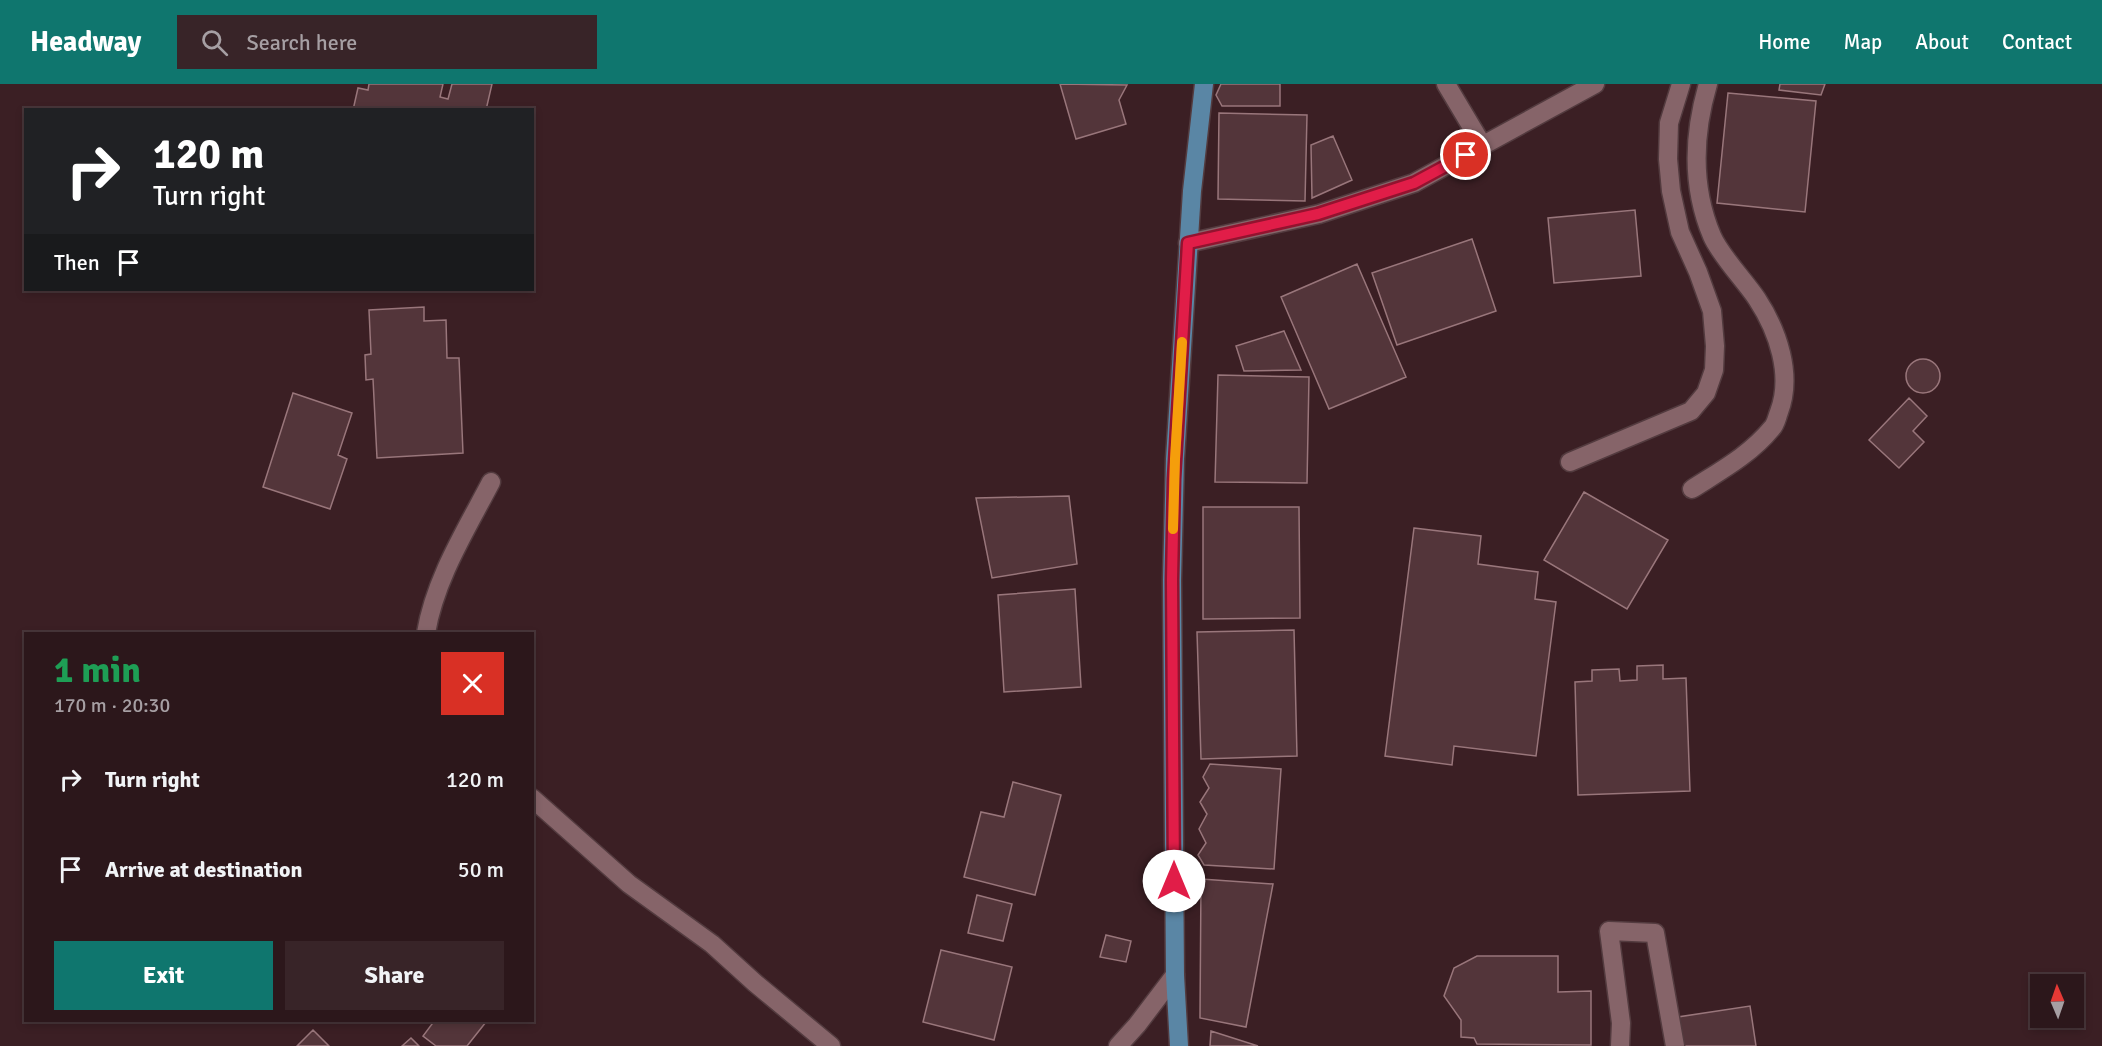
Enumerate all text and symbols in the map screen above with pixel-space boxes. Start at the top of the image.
search box [177,15,597,69]
text: Headway [30,25,141,59]
icon: search [198,26,231,59]
text: Search here [246,29,357,56]
text: Home [1758,29,1811,55]
text: Map [1844,29,1882,55]
text: About [1915,29,1969,55]
text: Contact [2002,29,2072,55]
text: 120 m [153,129,264,180]
pin [1440,129,1491,180]
icon: right [54,132,132,210]
icon: arrive [1449,138,1482,171]
text: Turn right [153,180,266,213]
icon: arrive [112,246,145,279]
text: Then [54,249,100,276]
text: 1 min [54,648,141,693]
button: close [441,652,504,715]
text: 170 m · 20:30 [54,693,170,718]
icon: right [54,763,87,796]
text: Turn right [105,766,200,793]
text: 120 m [446,766,504,793]
position arrow [1142,849,1206,913]
icon: arrive [54,853,87,886]
text: Arrive at destination [105,856,302,883]
text: 50 m [458,856,504,883]
button: Exit [54,941,273,1010]
button: Share [285,941,504,1010]
north arrow [2030,974,2084,1028]
map controls [2030,974,2084,1028]

